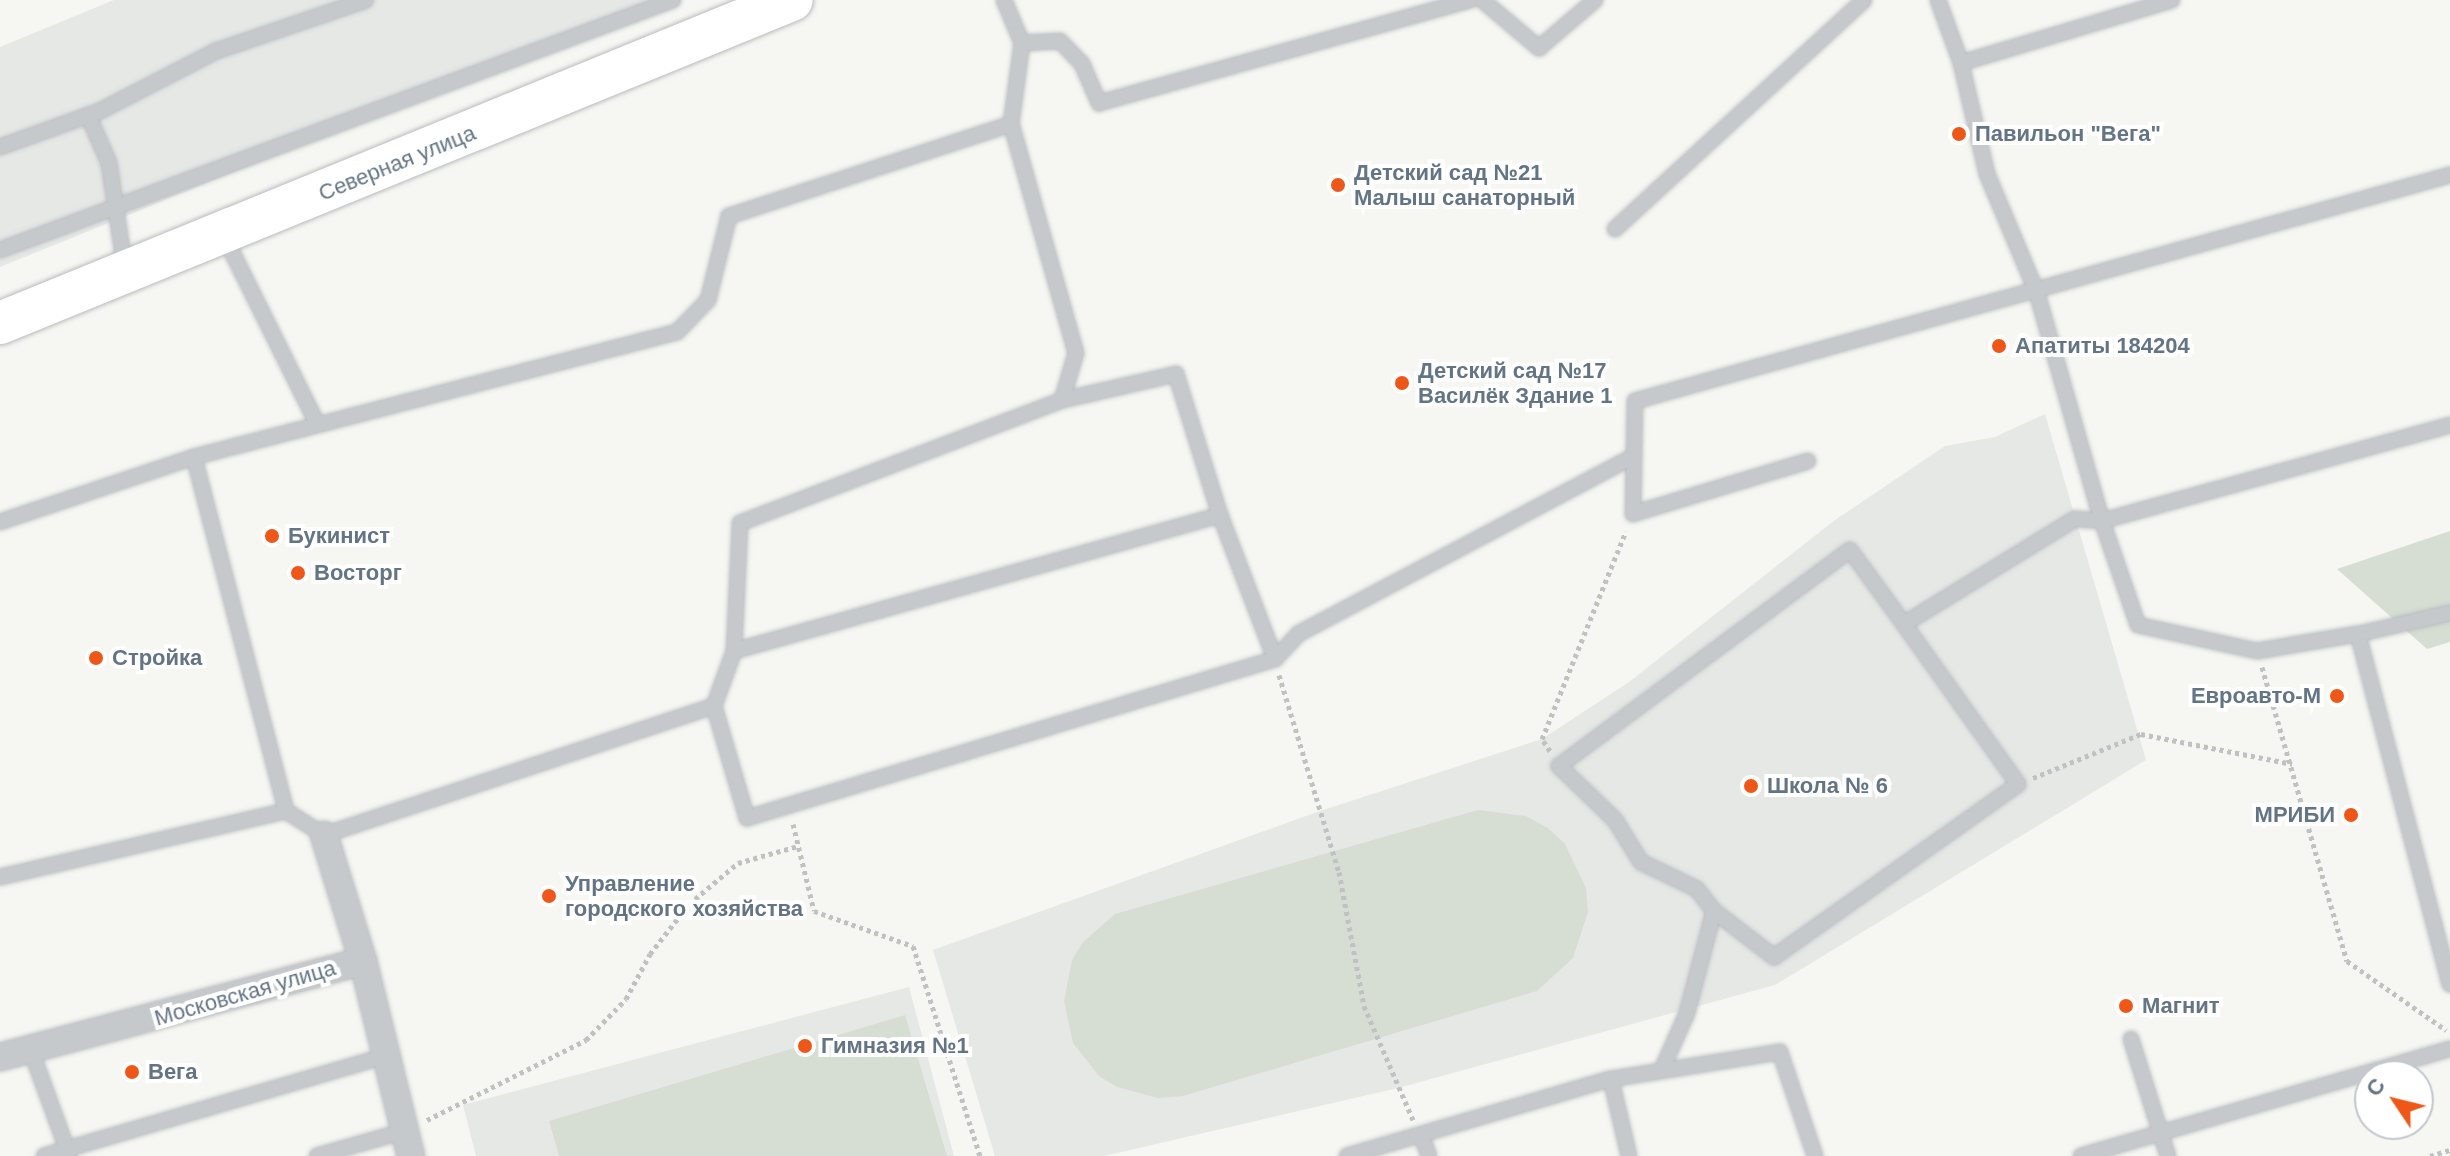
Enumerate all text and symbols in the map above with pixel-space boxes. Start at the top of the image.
street label: Северная улица [315,119,479,207]
place label: Павильон "Вега" [1975,121,2161,147]
marker: Павильон "Вега" [1950,125,1968,143]
place label: Детский сад №21 Малыш санаторный [1354,159,1575,210]
marker: Детский сад №21 Малыш санаторный [1329,176,1347,194]
place label: Апатиты 184204 [2015,333,2190,359]
marker: Апатиты 184204 [1990,337,2008,355]
place label: Детский сад №17 Василёк Здание 1 [1418,357,1613,408]
marker: Детский сад №17 Василёк Здание 1 [1393,374,1411,392]
place label: Букинист [288,523,390,549]
marker: Букинист [263,527,281,545]
place label: Восторг [314,560,402,586]
marker: Восторг [289,564,307,582]
place label: Стройка [112,645,202,671]
marker: Стройка [87,649,105,667]
place label: Евроавто-М [2191,683,2321,709]
marker: Евроавто-М [2328,687,2346,705]
place label: Школа № 6 [1767,773,1888,799]
marker: Школа № 6 [1742,777,1760,795]
place label: МРИБИ [2255,802,2335,828]
marker: МРИБИ [2342,806,2360,824]
place label: Управление городского хозяйства [565,870,803,922]
marker: Управление городского хозяйства [540,887,558,905]
street label: Московская улица [151,955,339,1031]
place label: Магнит [2142,993,2220,1019]
marker: Магнит [2117,997,2135,1015]
place label: Гимназия №1 [821,1033,969,1059]
marker: Гимназия №1 [796,1037,814,1055]
place label: Вега [148,1059,198,1085]
north arrow [2354,1060,2434,1140]
marker: Вега [123,1063,141,1081]
text: С [2361,1073,2390,1101]

